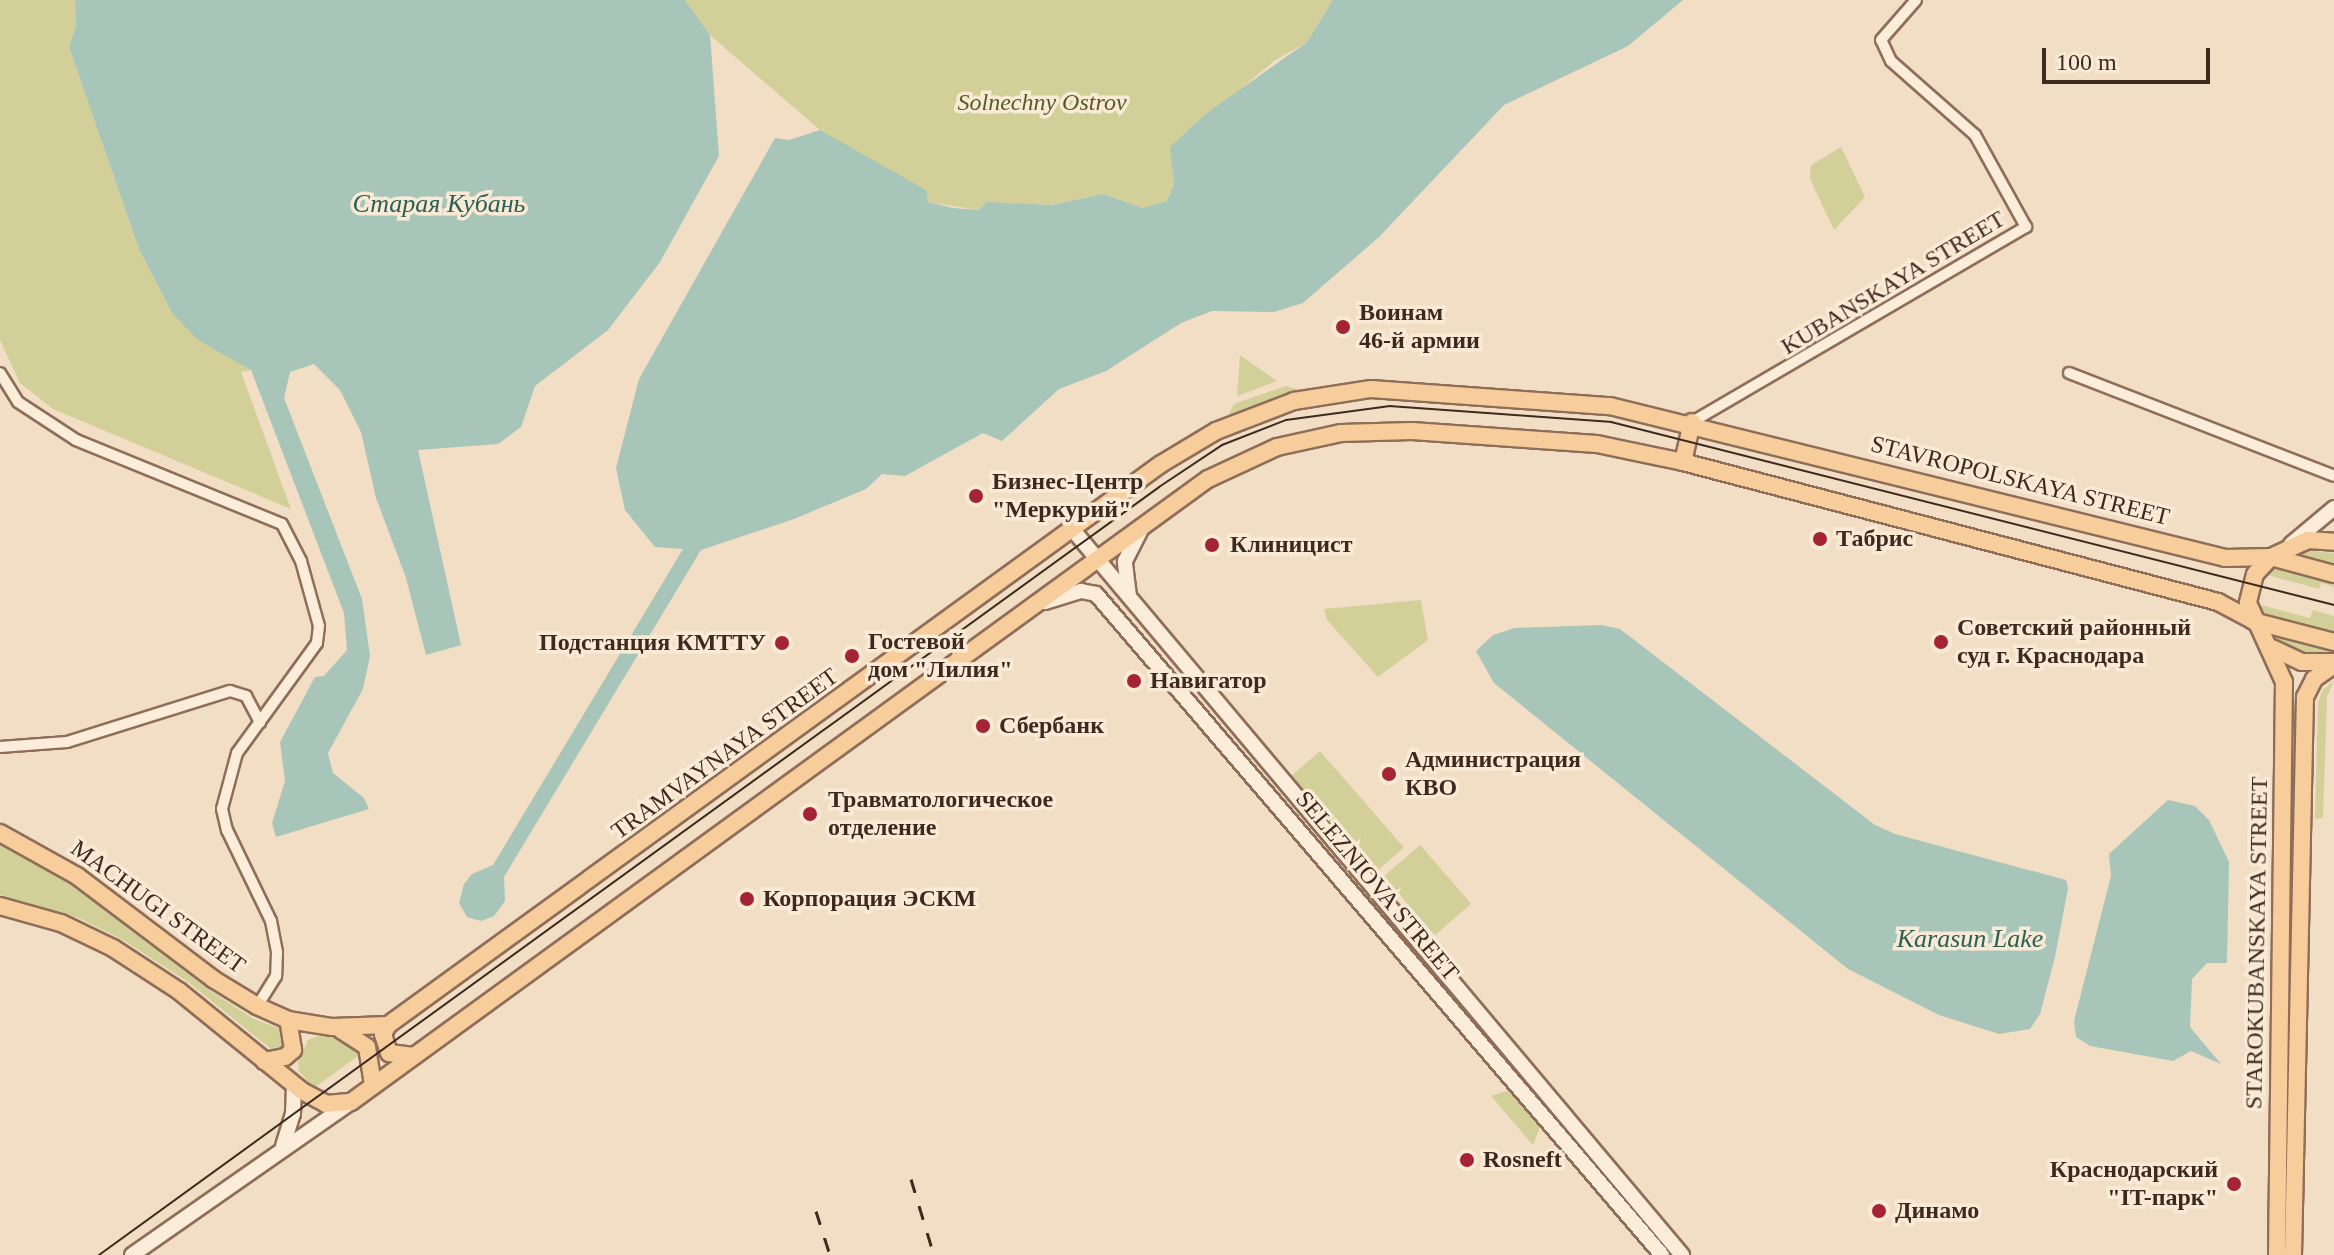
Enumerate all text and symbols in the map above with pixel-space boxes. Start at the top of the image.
scale bar [2046,32,2214,82]
text: 100 m [2056,49,2117,75]
park label: Solnechny Ostrov [957,89,1127,117]
water label: Старая Кубань [353,188,525,220]
street label: KUBANSKAYA STREET [1775,204,2011,362]
place label: Воинам 46-й армии [1359,299,1480,355]
marker: Воинам 46-й армии [1334,318,1352,336]
street label: STAVROPOLSKAYA STREET [1867,430,2173,532]
place label: Бизнес-Центр "Меркурий" [992,468,1143,524]
marker: Бизнес-Центр "Меркурий" [967,487,985,505]
place label: Табрис [1836,525,1913,553]
marker: Табрис [1811,530,1829,548]
place label: Клиницист [1230,531,1352,559]
marker: Клиницист [1201,534,1223,556]
place label: Советский районный суд г. Краснодара [1957,614,2191,670]
place label: Гостевой дом "Лилия" [868,628,1013,684]
place label: Подстанция КМТТУ [539,629,766,657]
marker: Советский районный суд г. Краснодара [1932,633,1950,651]
marker: Подстанция КМТТУ [773,634,791,652]
marker: Гостевой дом "Лилия" [843,647,861,665]
street label: TRAMVAYNAYA STREET [605,662,845,846]
place label: Навигатор [1150,667,1267,695]
marker: Навигатор [1125,672,1143,690]
place label: Сбербанк [999,712,1104,740]
marker: Сбербанк [974,717,992,735]
place label: Администрация КВО [1405,746,1581,802]
marker: Администрация КВО [1380,765,1398,783]
street label: STAROKUBANSKAYA STREET [2240,776,2274,1110]
street label: SELEZNIOVA STREET [1289,785,1465,987]
place label: Травматологическое отделение [828,786,1053,842]
marker: Травматологическое отделение [799,803,821,825]
street label: MACHUGI STREET [65,834,251,980]
place label: Корпорация ЭСКМ [763,885,976,913]
marker: Корпорация ЭСКМ [738,890,756,908]
water label: Karasun Lake [1897,923,2043,955]
place label: Rosneft [1483,1146,1562,1174]
marker: Rosneft [1458,1151,1476,1169]
place label: Краснодарский "IT-парк" [2050,1156,2218,1212]
marker: Краснодарский "IT-парк" [2225,1175,2243,1193]
place label: Динамо [1895,1197,1979,1225]
marker: Динамо [1870,1202,1888,1220]

